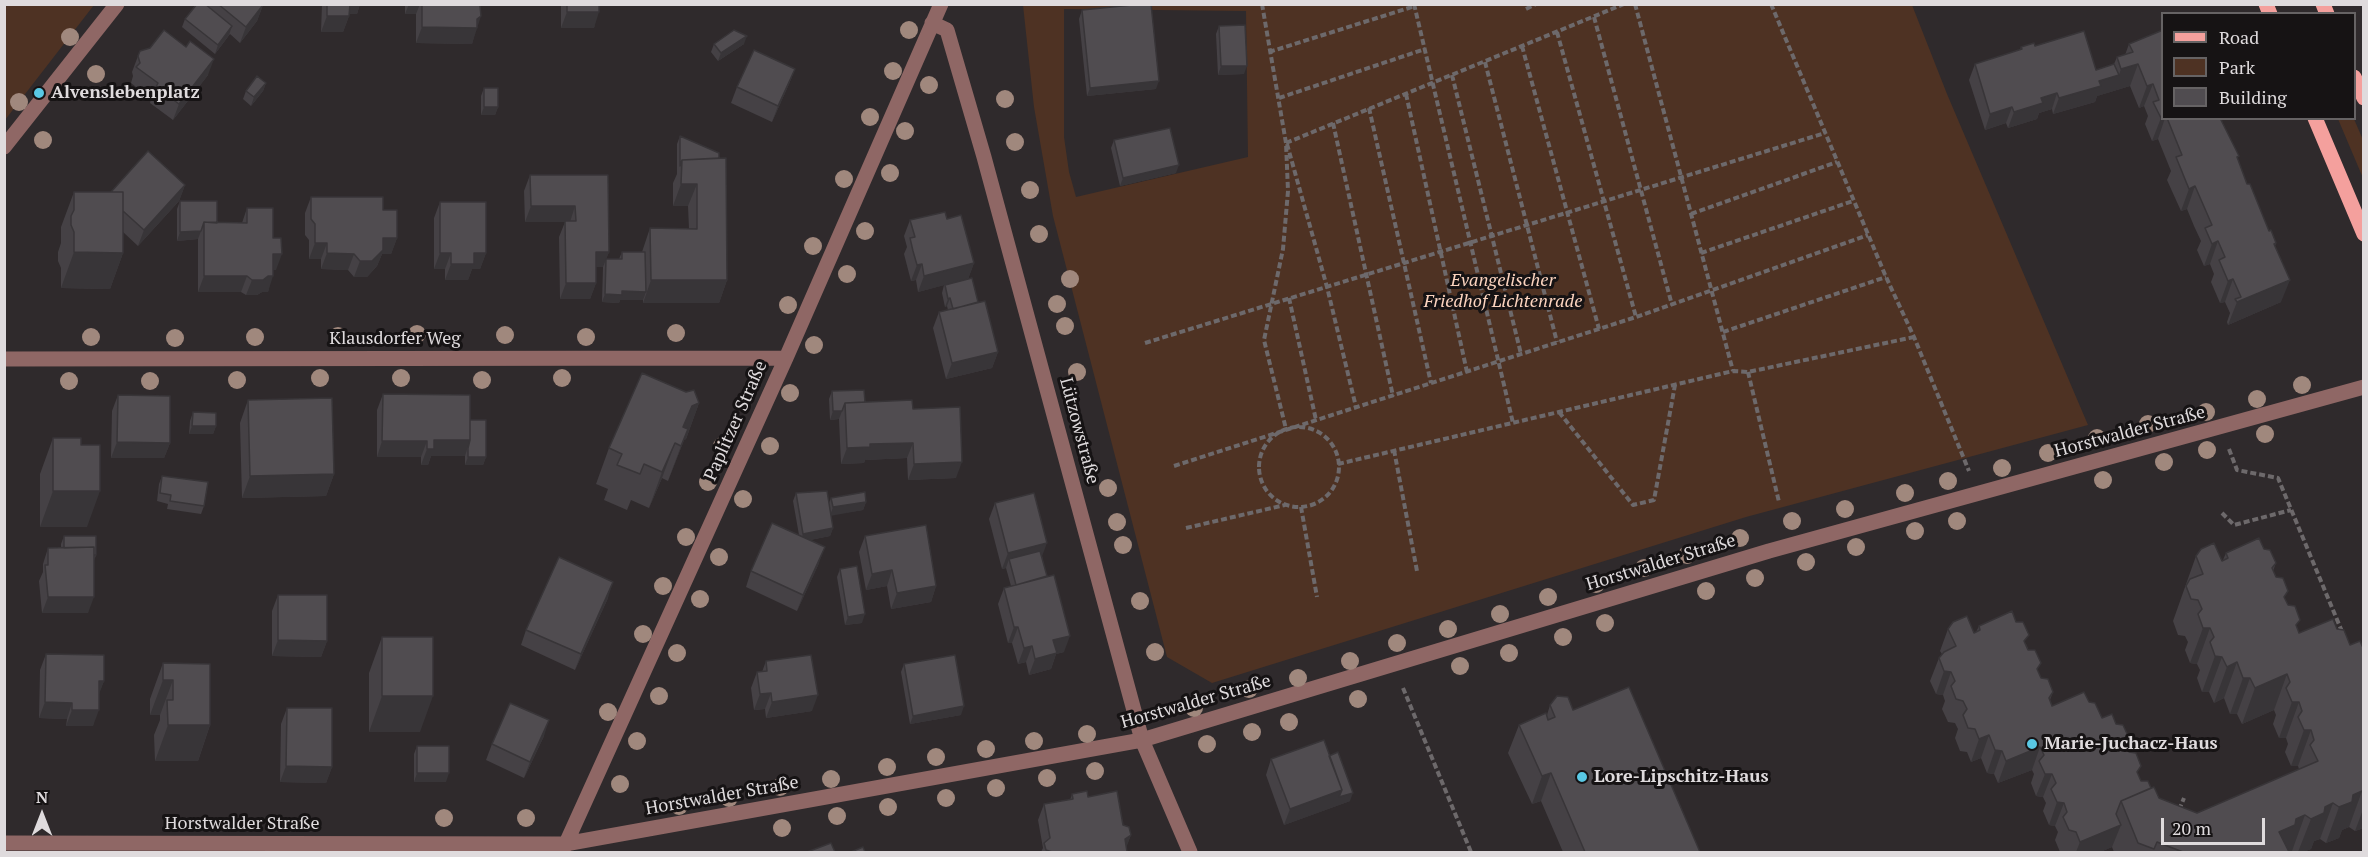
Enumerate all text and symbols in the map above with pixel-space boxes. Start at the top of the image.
legend [2161,12,2356,120]
text: Road [2219,25,2259,49]
text: Park [2219,55,2255,79]
place label: Alvenslebenplatz [51,82,200,104]
text: Building [2219,85,2287,109]
marker: Alvenslebenplatz [32,86,46,100]
park label: Evangelischer Friedhof Lichtenrade [1424,270,1582,312]
street label: Klausdorfer Weg [329,328,461,350]
street label: Paplitzer Straße [700,358,772,484]
street label: Lützowstraße [1054,375,1104,487]
street label: Horstwalder Straße [2052,401,2208,463]
street label: Horstwalder Straße [1584,530,1738,596]
street label: Horstwalder Straße [1118,670,1274,734]
place label: Marie-Juchacz-Haus [2044,733,2218,755]
marker: Marie-Juchacz-Haus [2025,737,2039,751]
place label: Lore-Lipschitz-Haus [1594,766,1769,788]
marker: Lore-Lipschitz-Haus [1575,770,1589,784]
street label: Horstwalder Straße [644,772,800,820]
north arrow [12,785,72,845]
text: N [36,786,48,808]
scale bar [2164,806,2268,844]
street label: Horstwalder Straße [164,813,320,835]
text: 20 m [2172,816,2211,840]

